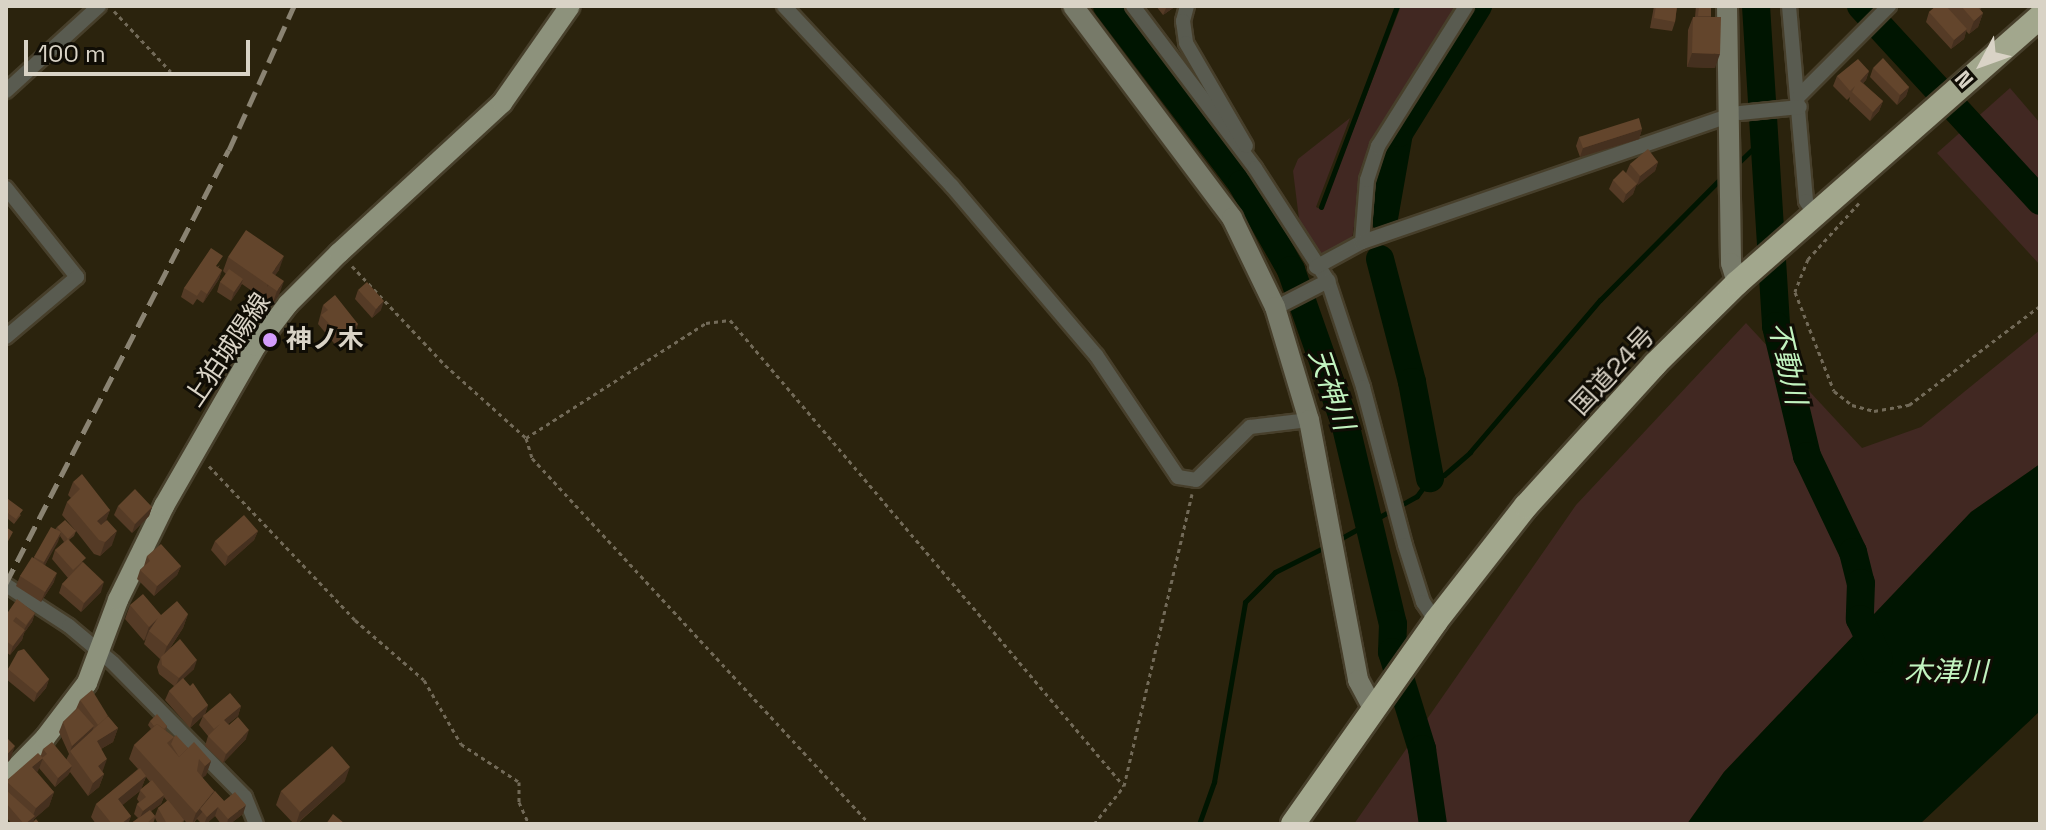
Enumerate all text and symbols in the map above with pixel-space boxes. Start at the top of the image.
scale bar [28,24,254,74]
north arrow [1942,24,2022,104]
text: 100 m [38,38,106,69]
text: N [1948,65,1979,94]
street label: 上狛城陽線 [179,287,277,413]
water label: 不動川 [1762,318,1814,408]
street label: 国道24号 [1564,320,1662,422]
place label: 神ノ木 [286,324,364,356]
marker: 神ノ木 [261,331,279,349]
water label: 天神川 [1302,344,1362,434]
water label: 木津川 [1904,654,1988,688]

